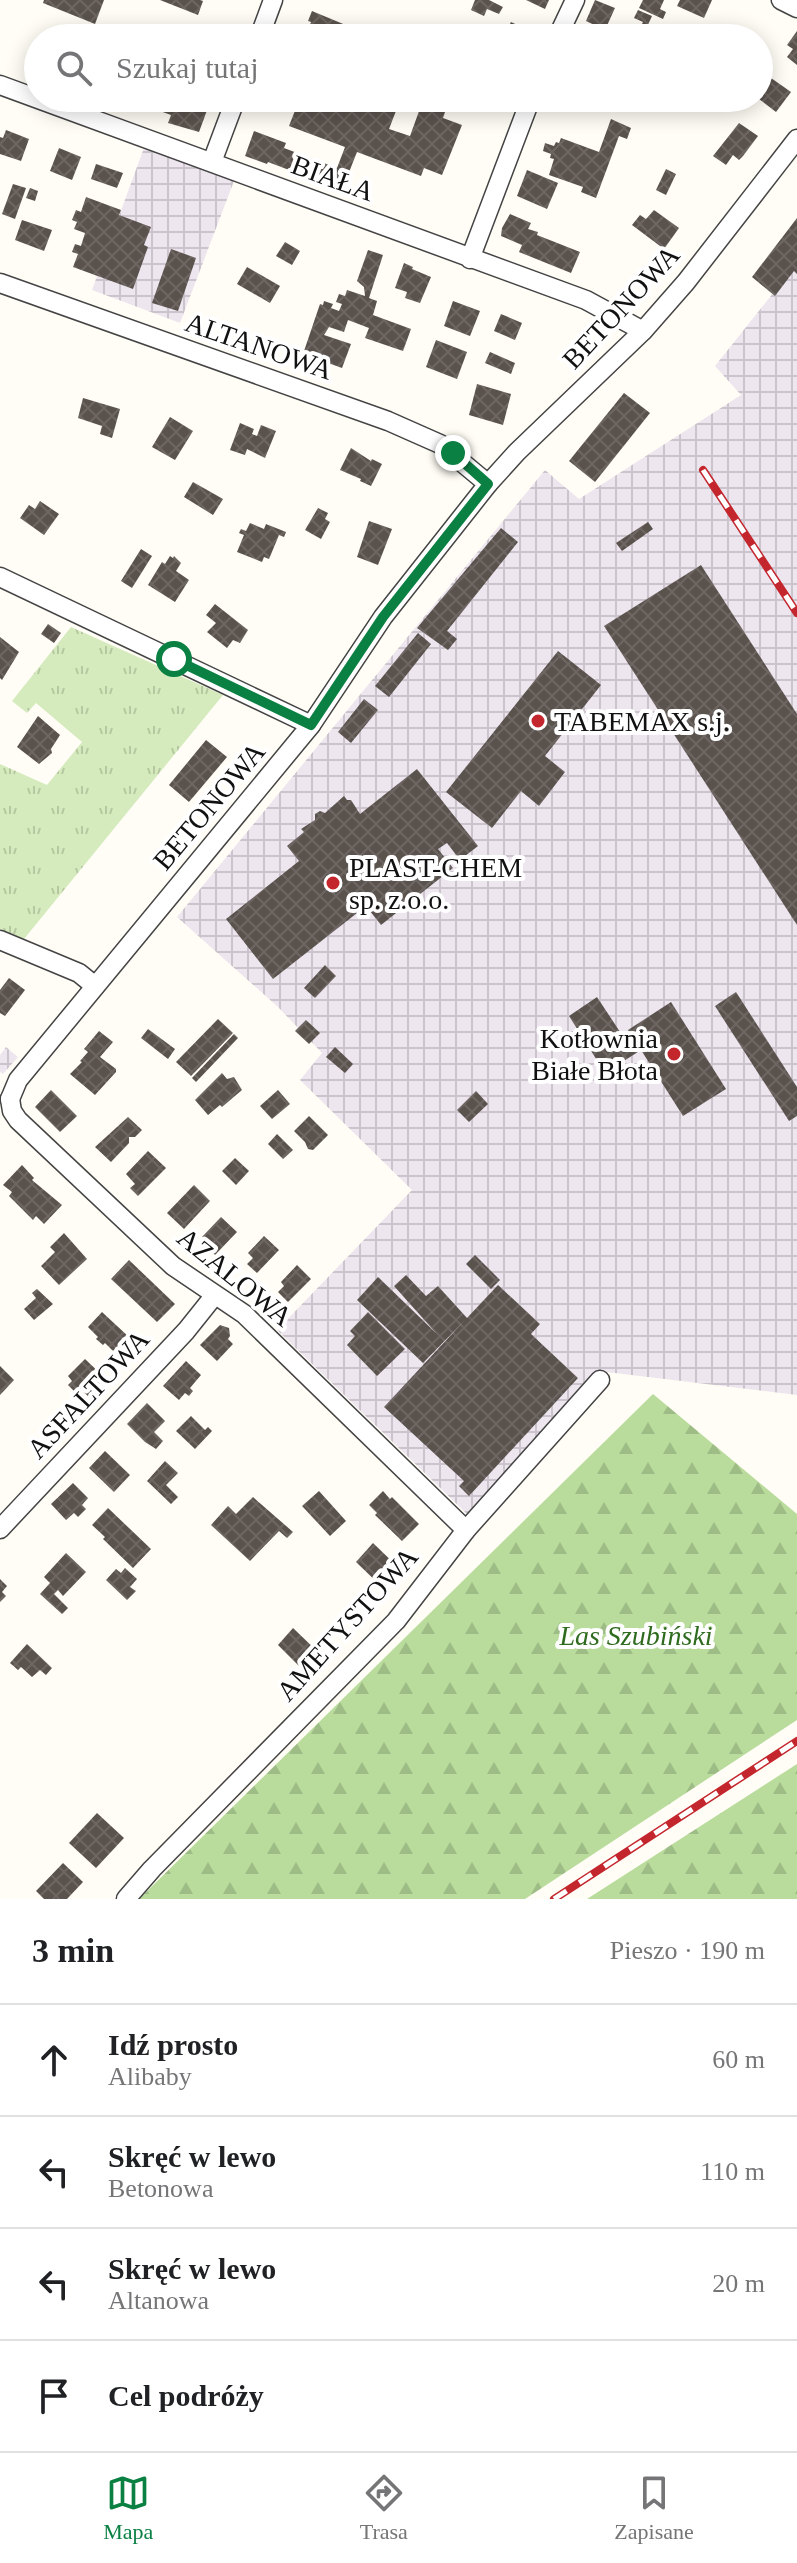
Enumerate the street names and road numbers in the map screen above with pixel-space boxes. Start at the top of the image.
street label: BIAŁA [288,149,379,207]
street label: BETONOWA [556,239,686,375]
street label: ALTANOWA [181,306,338,386]
street label: BETONOWA [147,735,272,876]
street label: AZALOWA [171,1221,299,1333]
street label: ASFALTOWA [21,1323,156,1465]
street label: AMETYSTOWA [270,1540,424,1707]

